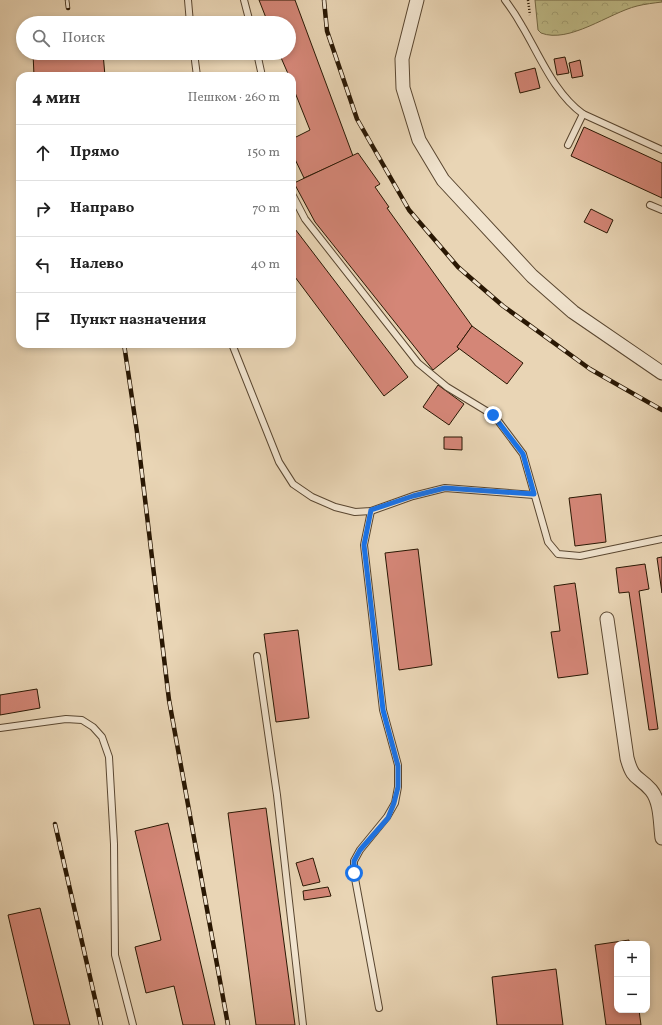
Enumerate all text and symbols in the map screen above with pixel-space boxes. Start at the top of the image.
search box [16,16,296,60]
icon: search [30,27,52,49]
text: Поиск [62,28,105,49]
text: 4 мин [32,87,80,110]
text: Пешком · 260 m [188,89,280,107]
icon: ahead [32,142,54,164]
text: Прямо [70,142,119,163]
text: 150 m [247,144,280,162]
icon: right [32,198,54,220]
text: Направо [70,198,134,219]
text: 70 m [252,200,280,218]
icon: left [32,254,54,276]
text: Налево [70,254,124,275]
text: 40 m [251,256,280,274]
icon: arrive [32,310,54,332]
text: Пункт назначения [70,310,206,331]
route end [484,406,502,424]
route start [345,864,363,882]
map controls [614,941,650,1013]
button: + [614,941,650,977]
button: − [614,977,650,1013]

